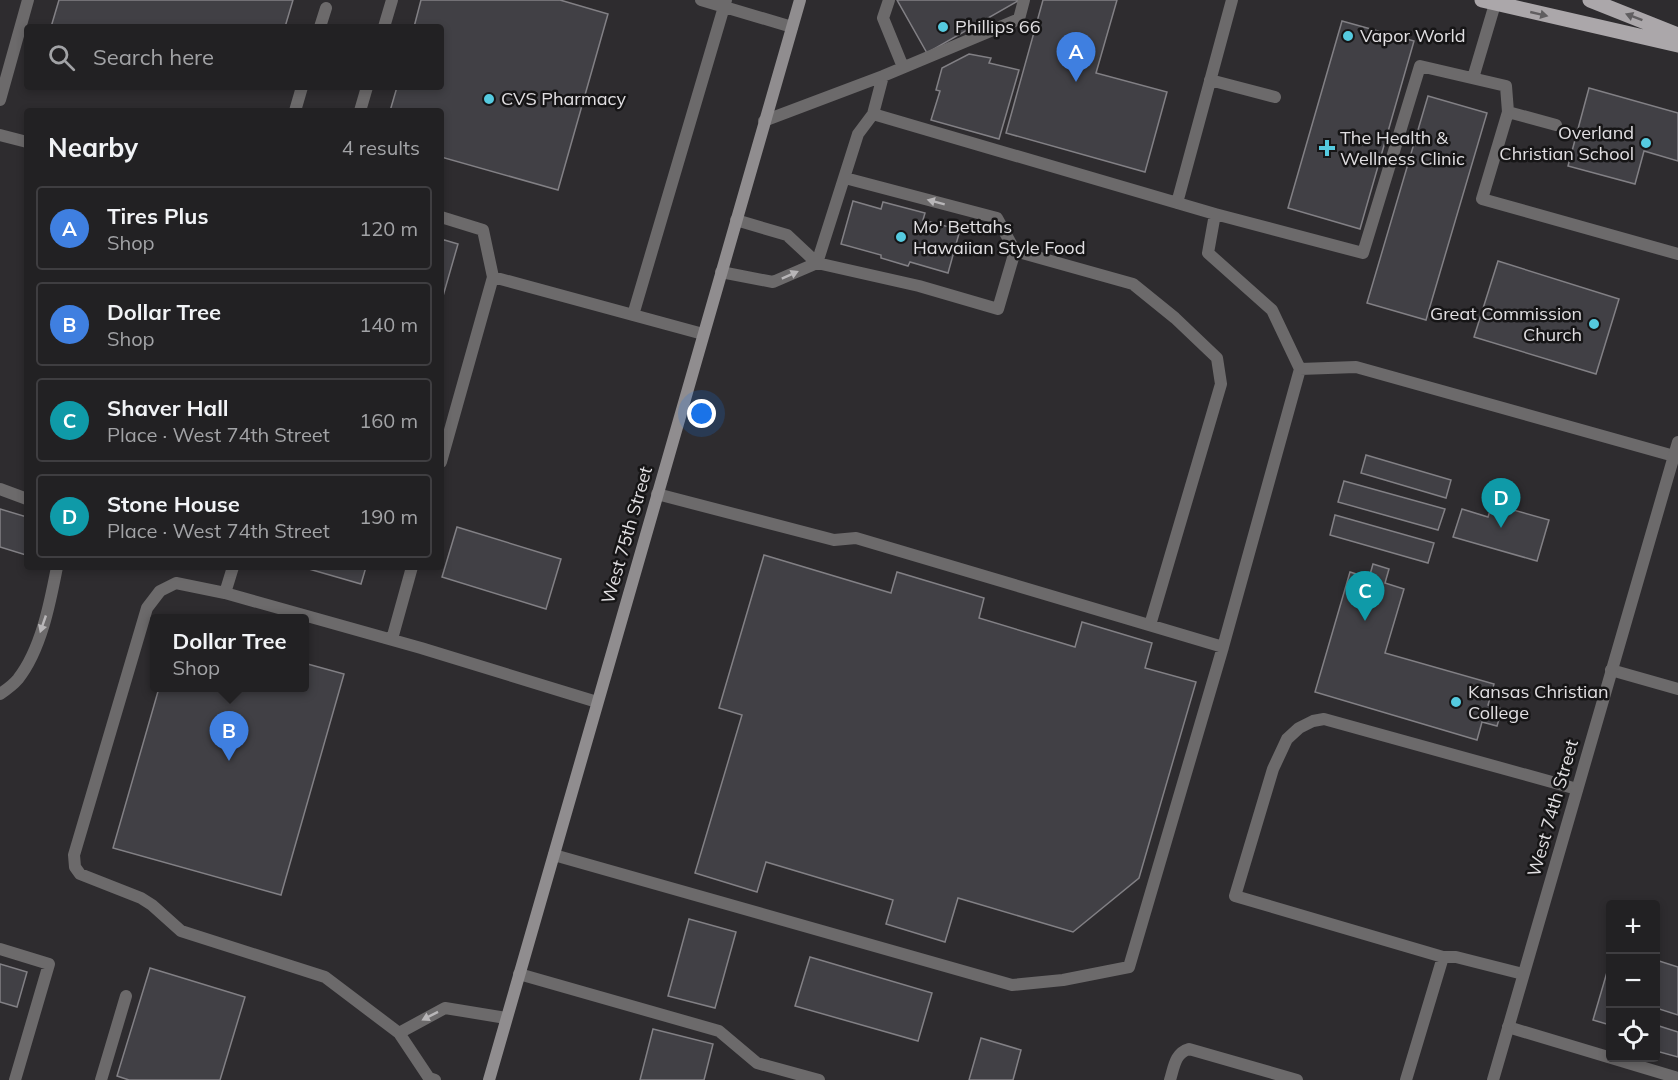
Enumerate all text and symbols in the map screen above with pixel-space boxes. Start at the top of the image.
one-way arrow [1530,9,1548,19]
one-way arrow [1625,12,1643,21]
place label: Phillips 66 [955,15,1040,38]
marker: Phillips 66 [936,20,950,34]
search box [24,24,444,90]
place label: Vapor World [1360,24,1466,47]
marker: Vapor World [1341,29,1355,43]
pin: A [1056,32,1096,82]
icon: search [45,41,78,74]
text: Search here [93,43,214,71]
place label: CVS Pharmacy [501,87,626,110]
marker: CVS Pharmacy [482,92,496,106]
place label: Overland Christian School [1499,121,1634,165]
place label: The Health & Wellness Clinic [1340,126,1465,170]
text: Nearby [48,131,138,164]
text: 4 results [342,135,420,160]
marker: Overland Christian School [1639,136,1653,150]
marker: The Health & Wellness Clinic [1318,139,1336,157]
one-way arrow [927,197,945,206]
text: Tires Plus [107,202,208,230]
place label: Mo' Bettahs Hawaiian Style Food [913,215,1085,259]
text: A [62,216,77,241]
text: 120 m [359,216,418,241]
text: Shop [107,230,155,255]
marker: Mo' Bettahs Hawaiian Style Food [894,230,908,244]
one-way arrow [781,270,799,280]
text: Dollar Tree [107,298,221,326]
place label: Great Commission Church [1430,302,1582,346]
text: B [63,312,76,337]
text: 140 m [359,312,418,337]
marker: Great Commission Church [1587,317,1601,331]
text: Shop [107,326,155,351]
text: Shaver Hall [107,394,229,422]
your location [687,399,716,428]
text: C [63,408,76,433]
text: 160 m [359,408,418,433]
text: Place · West 74th Street [107,422,330,447]
street label: West 75th Street [596,464,657,606]
pin: D [1482,478,1520,528]
text: Stone House [107,490,240,518]
text: D [62,504,77,529]
text: 190 m [359,504,418,529]
text: Place · West 74th Street [107,518,330,543]
pin: C [1346,572,1384,621]
popup [150,614,309,692]
one-way arrow [38,615,48,633]
text: Dollar Tree [172,627,287,655]
text: Shop [172,655,220,680]
place label: Kansas Christian College [1468,680,1609,724]
marker: Kansas Christian College [1449,695,1463,709]
pin: B [210,712,248,761]
street label: West 74th Street [1522,737,1583,879]
map controls [1606,900,1660,1062]
button: + [1606,900,1660,954]
button: − [1606,954,1660,1008]
button: locate [1606,1008,1660,1062]
one-way arrow [422,1011,439,1021]

